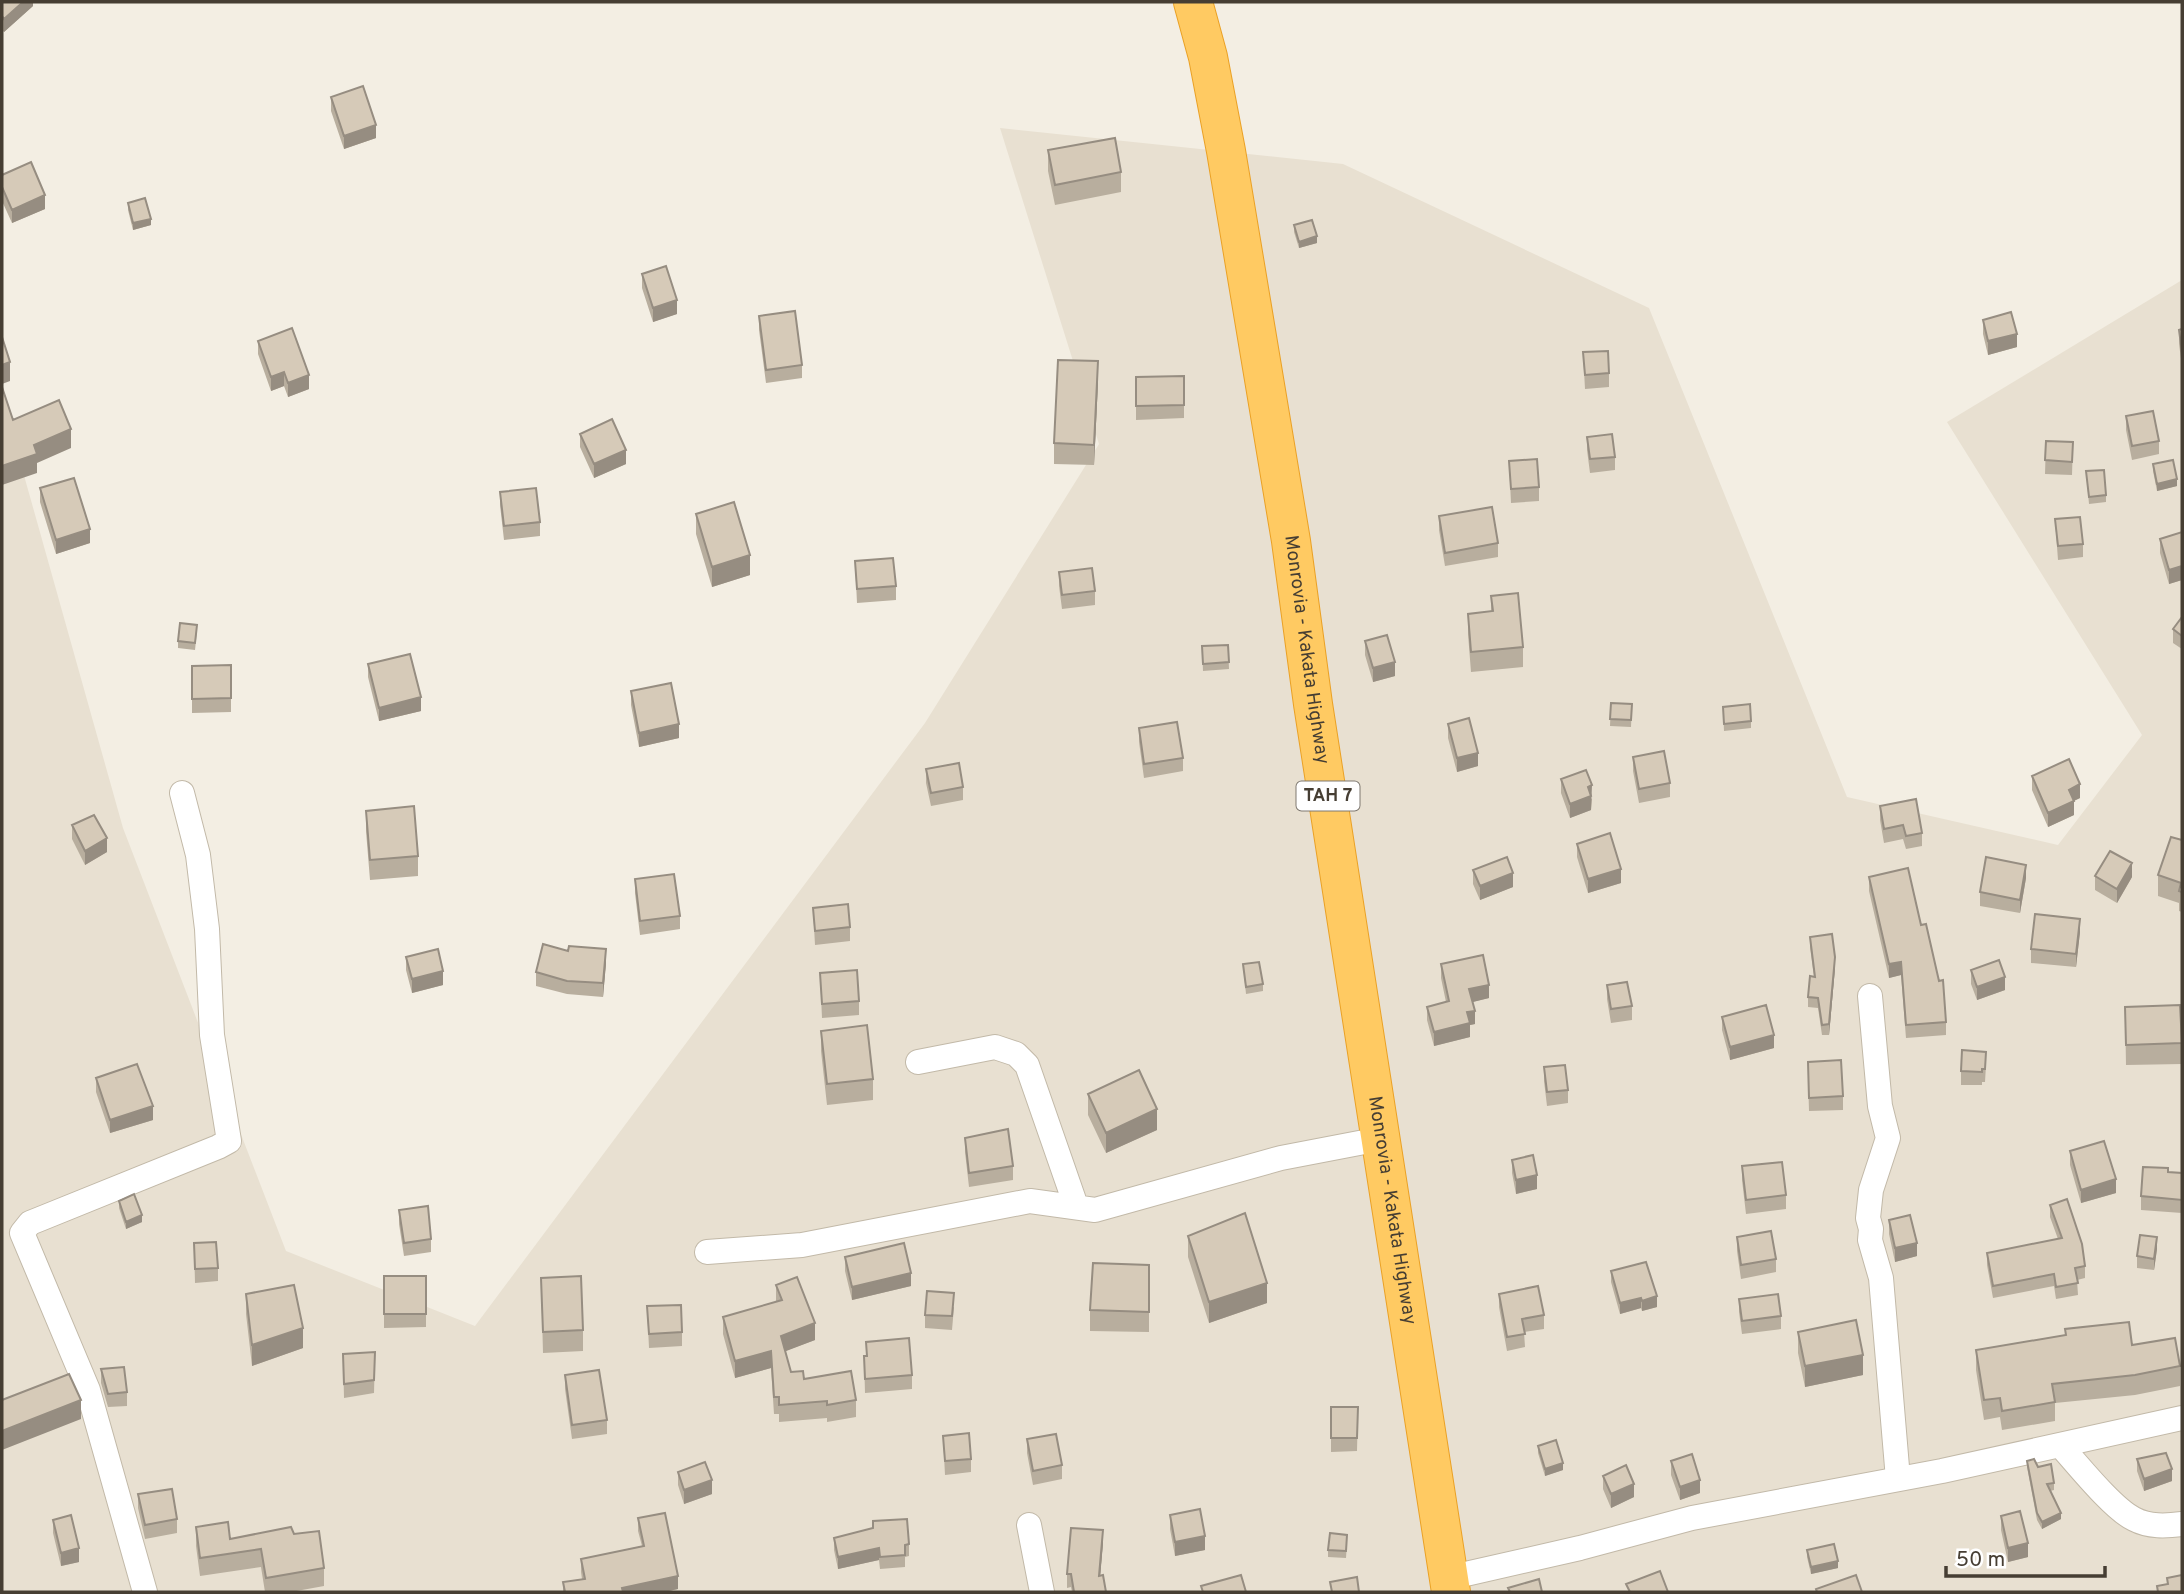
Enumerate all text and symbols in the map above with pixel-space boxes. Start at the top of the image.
street label: Monrovia - Kakata Highway [1278,534,1334,766]
road number: TAH 7 [1296,782,1360,810]
street label: Monrovia - Kakata Highway [1362,1094,1421,1326]
scale bar [1946,1534,2105,1578]
text: 50 m [1956,1547,2005,1574]

